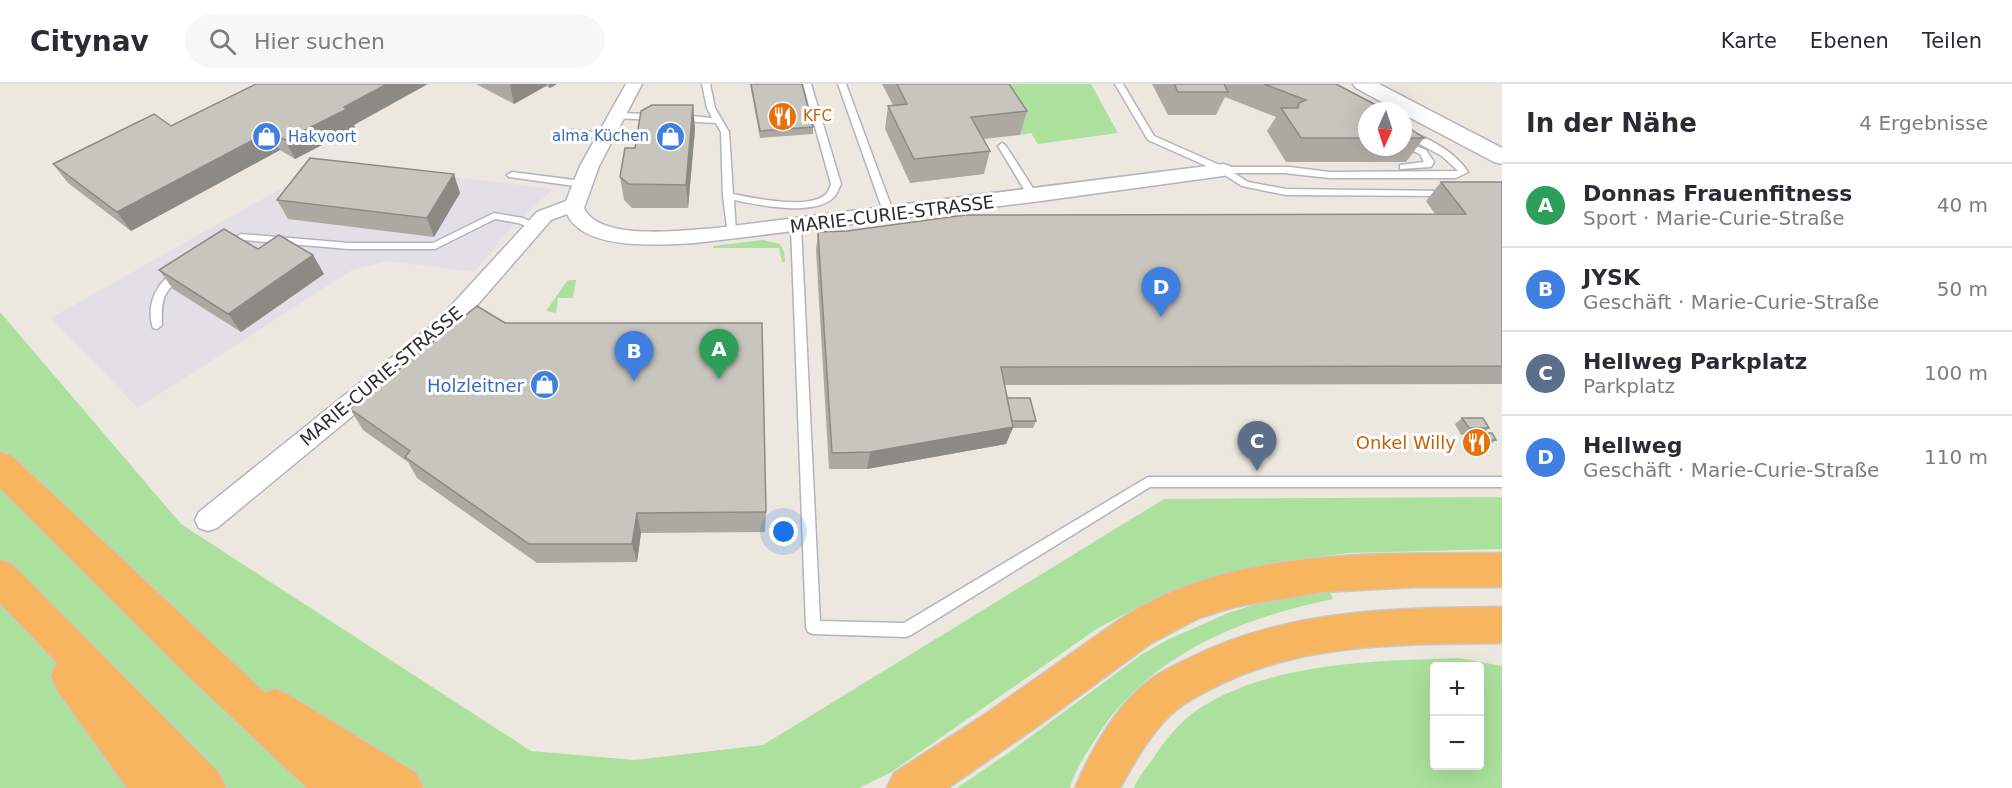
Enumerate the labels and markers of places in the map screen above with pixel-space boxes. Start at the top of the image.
restaurant icon: KFC [766,100,798,132]
place label: KFC [803,107,832,125]
shop icon: alma Küchen [654,120,686,152]
shop icon: Hakvoort [251,121,283,153]
place label: alma Küchen [552,127,649,145]
place label: Hakvoort [288,128,357,146]
pin: D [1142,268,1180,317]
pin: A [700,330,738,379]
pin: B [614,332,654,381]
shop icon: Holzleitner [529,369,561,401]
place label: Holzleitner [427,375,525,396]
pin: C [1238,422,1276,471]
restaurant icon: Onkel Willy [1461,426,1493,458]
place label: Onkel Willy [1356,432,1456,453]

